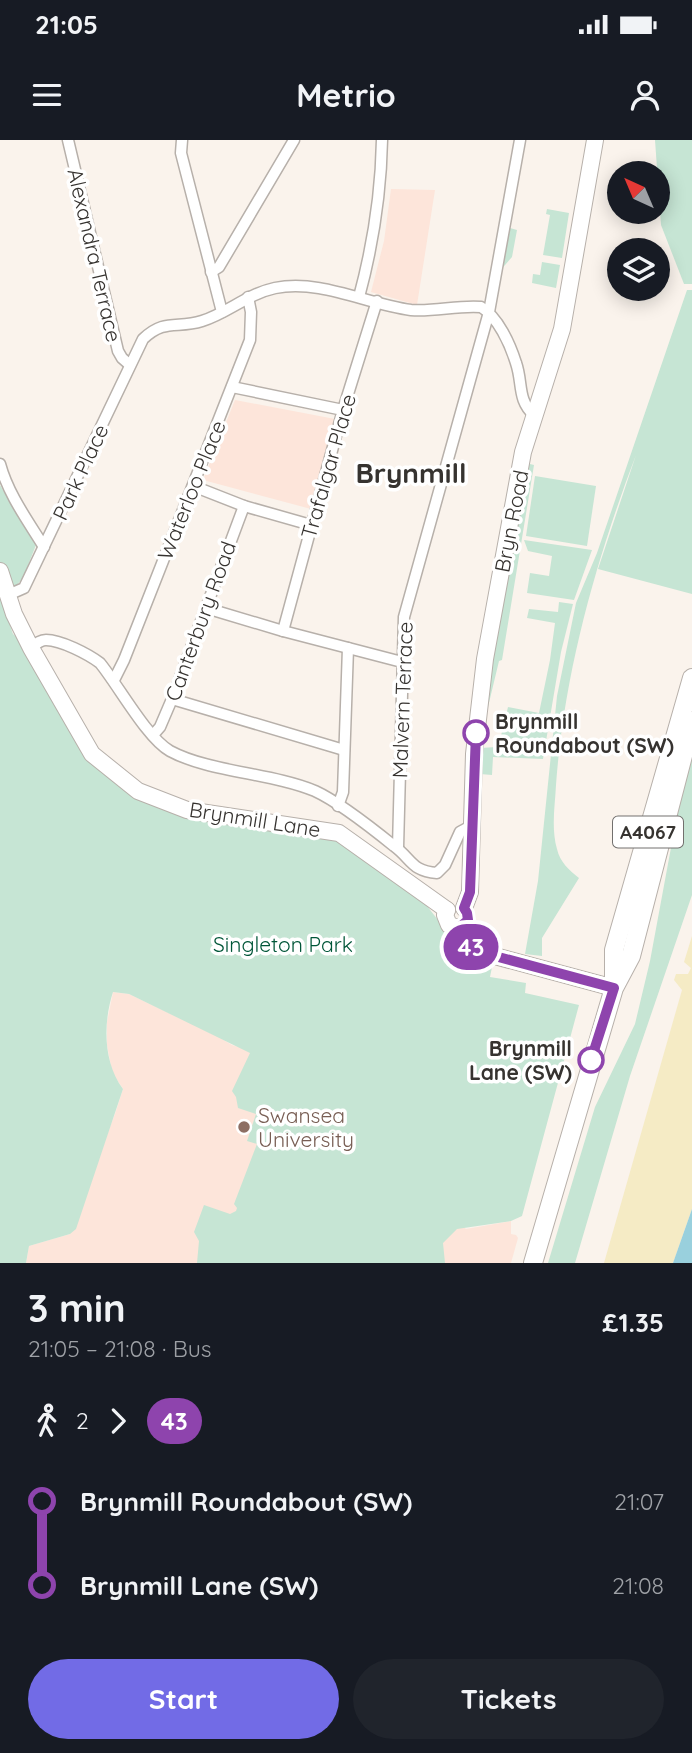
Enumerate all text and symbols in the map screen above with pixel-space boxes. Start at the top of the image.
text: 21:05 [35,8,98,41]
text: Metrio [296,75,396,115]
icon: menu [28,76,66,114]
icon: person [626,76,664,114]
north arrow [607,161,670,224]
map controls [607,161,670,301]
street label: Alexandra Terrace [62,166,128,344]
button: layers [607,238,670,301]
street label: Trafalgar Place [295,391,361,541]
street label: Waterloo Place [151,416,231,564]
street label: Park Place [46,420,114,524]
district label: Brynmill [355,455,467,490]
street label: Bryn Road [488,468,534,574]
street label: Canterbury Road [159,538,241,704]
street label: Malvern Terrace [386,621,418,779]
place label: Brynmill Roundabout (SW) [495,708,674,758]
marker: Brynmill Roundabout (SW) [463,720,489,746]
street label: Brynmill Lane [187,796,323,842]
road number: A4067 [613,817,683,848]
line badge: 43 [440,924,503,970]
park label: Singleton Park [213,931,353,957]
text: 43 [458,932,485,962]
place label: Brynmill Lane (SW) [469,1035,572,1085]
marker: Brynmill Lane (SW) [578,1047,604,1073]
place label: Swansea University [258,1102,354,1152]
marker: Swansea University [236,1119,252,1135]
text: 3 min [28,1284,126,1332]
text: £1.35 [602,1306,664,1339]
text: 21:05 – 21:08 · Bus [28,1334,212,1363]
icon: walk [28,1402,66,1440]
icon: forward [99,1402,137,1440]
text: 2 [76,1406,89,1435]
text: 43 [161,1406,188,1436]
text: Brynmill Roundabout (SW) [80,1485,412,1518]
text: 21:07 [614,1487,664,1516]
text: Brynmill Lane (SW) [80,1569,318,1602]
text: 21:08 [612,1571,664,1600]
button: Start [28,1659,339,1739]
button: Tickets [353,1659,664,1739]

